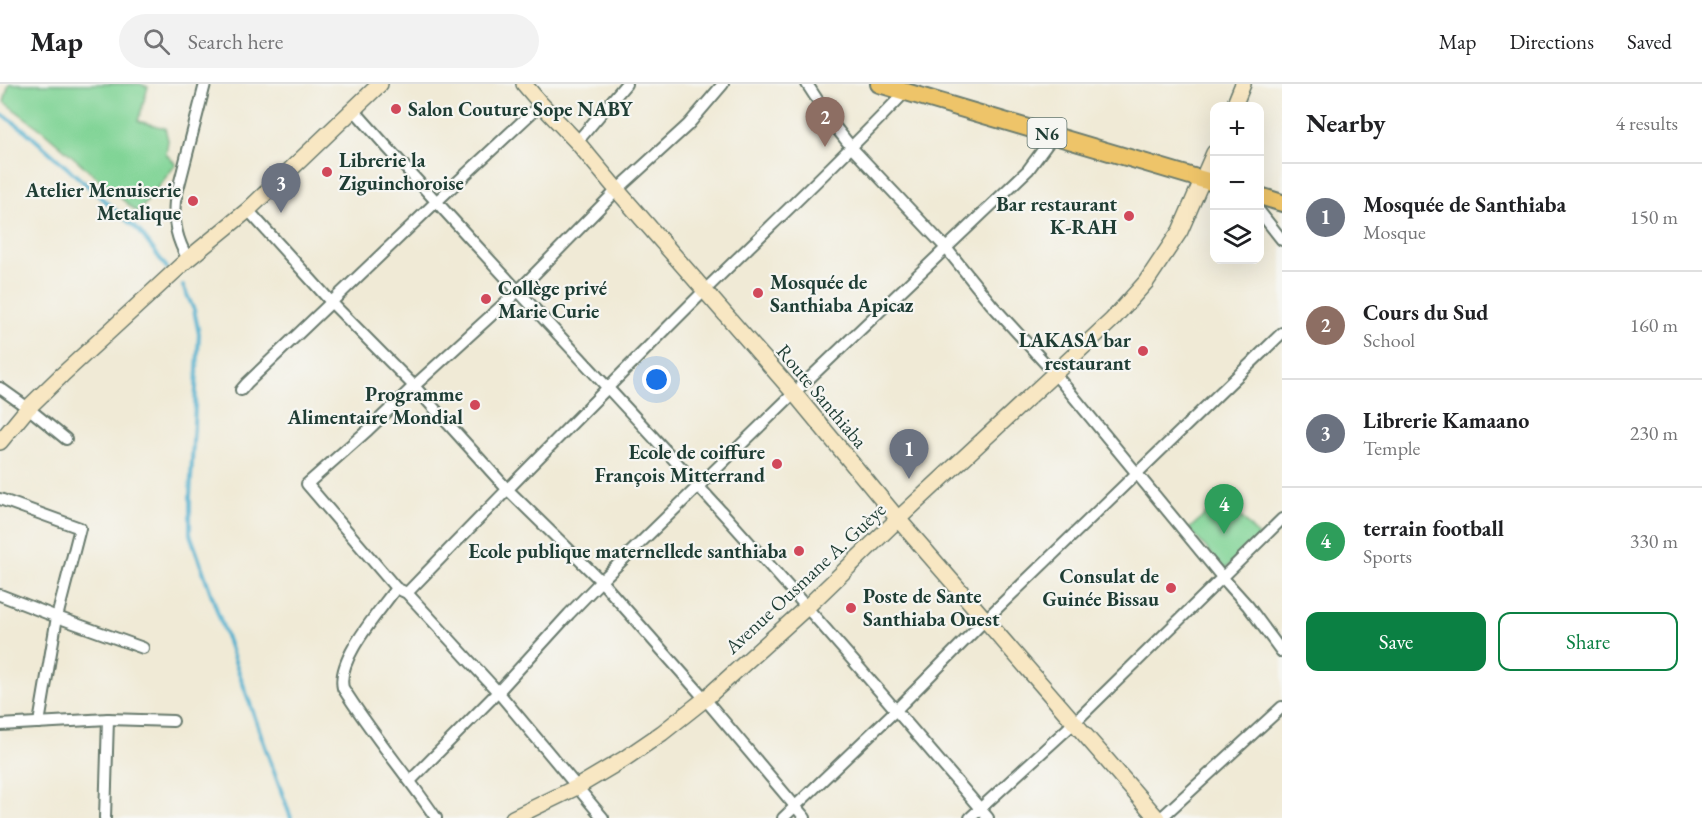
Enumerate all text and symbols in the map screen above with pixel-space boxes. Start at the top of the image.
search box [119,14,539,68]
text: Map [30,23,83,59]
icon: search [140,25,173,58]
text: Search here [188,27,283,56]
text: Map [1439,28,1476,55]
text: Directions [1509,28,1594,55]
text: Saved [1627,28,1672,55]
place label: Salon Couture Sope NABY [408,96,633,122]
pin: 2 [806,98,844,147]
marker: Salon Couture Sope NABY [389,102,403,116]
map controls [1210,102,1264,264]
button: + [1210,102,1264,156]
text: Nearby [1306,106,1386,140]
text: 4 results [1615,110,1678,136]
road number: N6 [1028,118,1066,148]
place label: Librerie la Ziguinchoroise [339,147,464,196]
button: − [1210,156,1264,210]
pin: 3 [262,164,300,213]
marker: Librerie la Ziguinchoroise [320,165,334,179]
place label: Atelier Menuiserie Metalique [24,177,181,226]
text: Mosquée de Santhiaba [1363,190,1566,219]
place label: Bar restaurant K-RAH [996,191,1117,240]
marker: Atelier Menuiserie Metalique [186,194,200,208]
text: 1 [1320,204,1331,230]
text: 150 m [1630,204,1678,230]
marker: Bar restaurant K-RAH [1122,209,1136,223]
button: layers [1210,210,1264,264]
text: Mosque [1363,219,1426,245]
place label: Mosquée de Santhiaba Apicaz [770,269,914,318]
place label: Collège privé Marie Curie [498,275,607,324]
marker: Mosquée de Santhiaba Apicaz [751,286,765,300]
marker: Collège privé Marie Curie [479,292,493,306]
text: Cours du Sud [1363,298,1489,327]
text: 2 [1320,312,1331,338]
text: 160 m [1630,312,1678,338]
place label: LAKASA bar restaurant [1019,327,1132,376]
text: School [1363,327,1415,353]
street label: Route Santhiaba [771,339,873,453]
marker: LAKASA bar restaurant [1136,344,1150,358]
your location [642,365,671,394]
place label: Programme Alimentaire Mondial [287,381,463,430]
marker: Programme Alimentaire Mondial [468,398,482,412]
text: Librerie Kamaano [1363,406,1529,435]
text: 3 [1320,420,1331,446]
text: 230 m [1630,420,1678,446]
pin: 1 [890,430,928,479]
text: Temple [1363,435,1420,461]
place label: Ecole de coiffure François Mitterrand [595,439,765,488]
marker: Ecole de coiffure François Mitterrand [770,457,784,471]
pin: 4 [1204,484,1244,534]
street label: Avenue Ousmane A. Guèye [718,496,891,660]
text: terrain football [1363,514,1504,543]
text: 4 [1320,528,1331,554]
text: 330 m [1630,528,1678,554]
place label: Ecole publique maternellede santhiaba [469,538,787,564]
text: Sports [1363,543,1412,569]
marker: Ecole publique maternellede santhiaba [792,544,806,558]
place label: Consulat de Guinée Bissau [1042,563,1159,612]
marker: Consulat de Guinée Bissau [1164,581,1178,595]
place label: Poste de Sante Santhiaba Ouest [863,583,1000,632]
marker: Poste de Sante Santhiaba Ouest [844,601,858,615]
button: Save [1306,612,1486,671]
button: Share [1498,612,1678,671]

